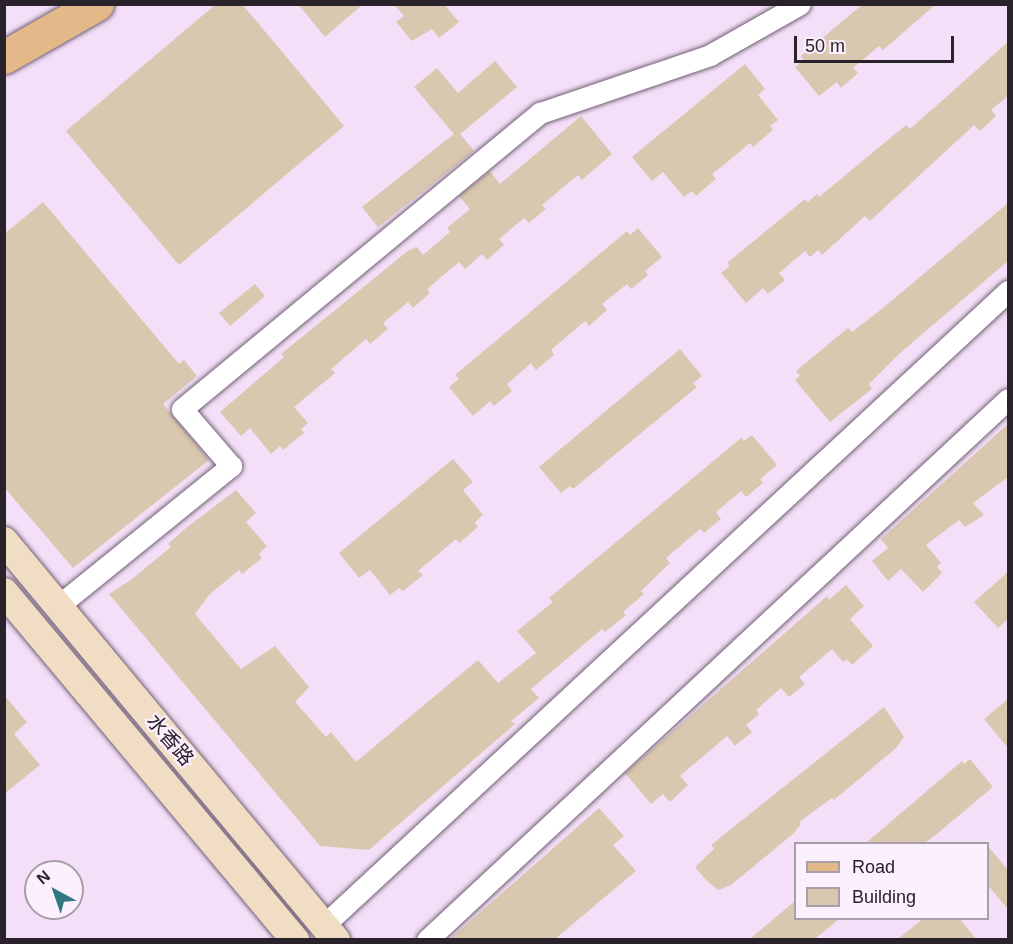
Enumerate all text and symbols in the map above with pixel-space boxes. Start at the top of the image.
scale bar [797,24,958,62]
text: 50 m [805,36,845,56]
street label: 水香路 [142,709,198,771]
legend [794,842,989,920]
text: Road [852,857,895,877]
north arrow [24,860,84,920]
text: N [34,867,53,888]
text: Building [852,887,916,907]

